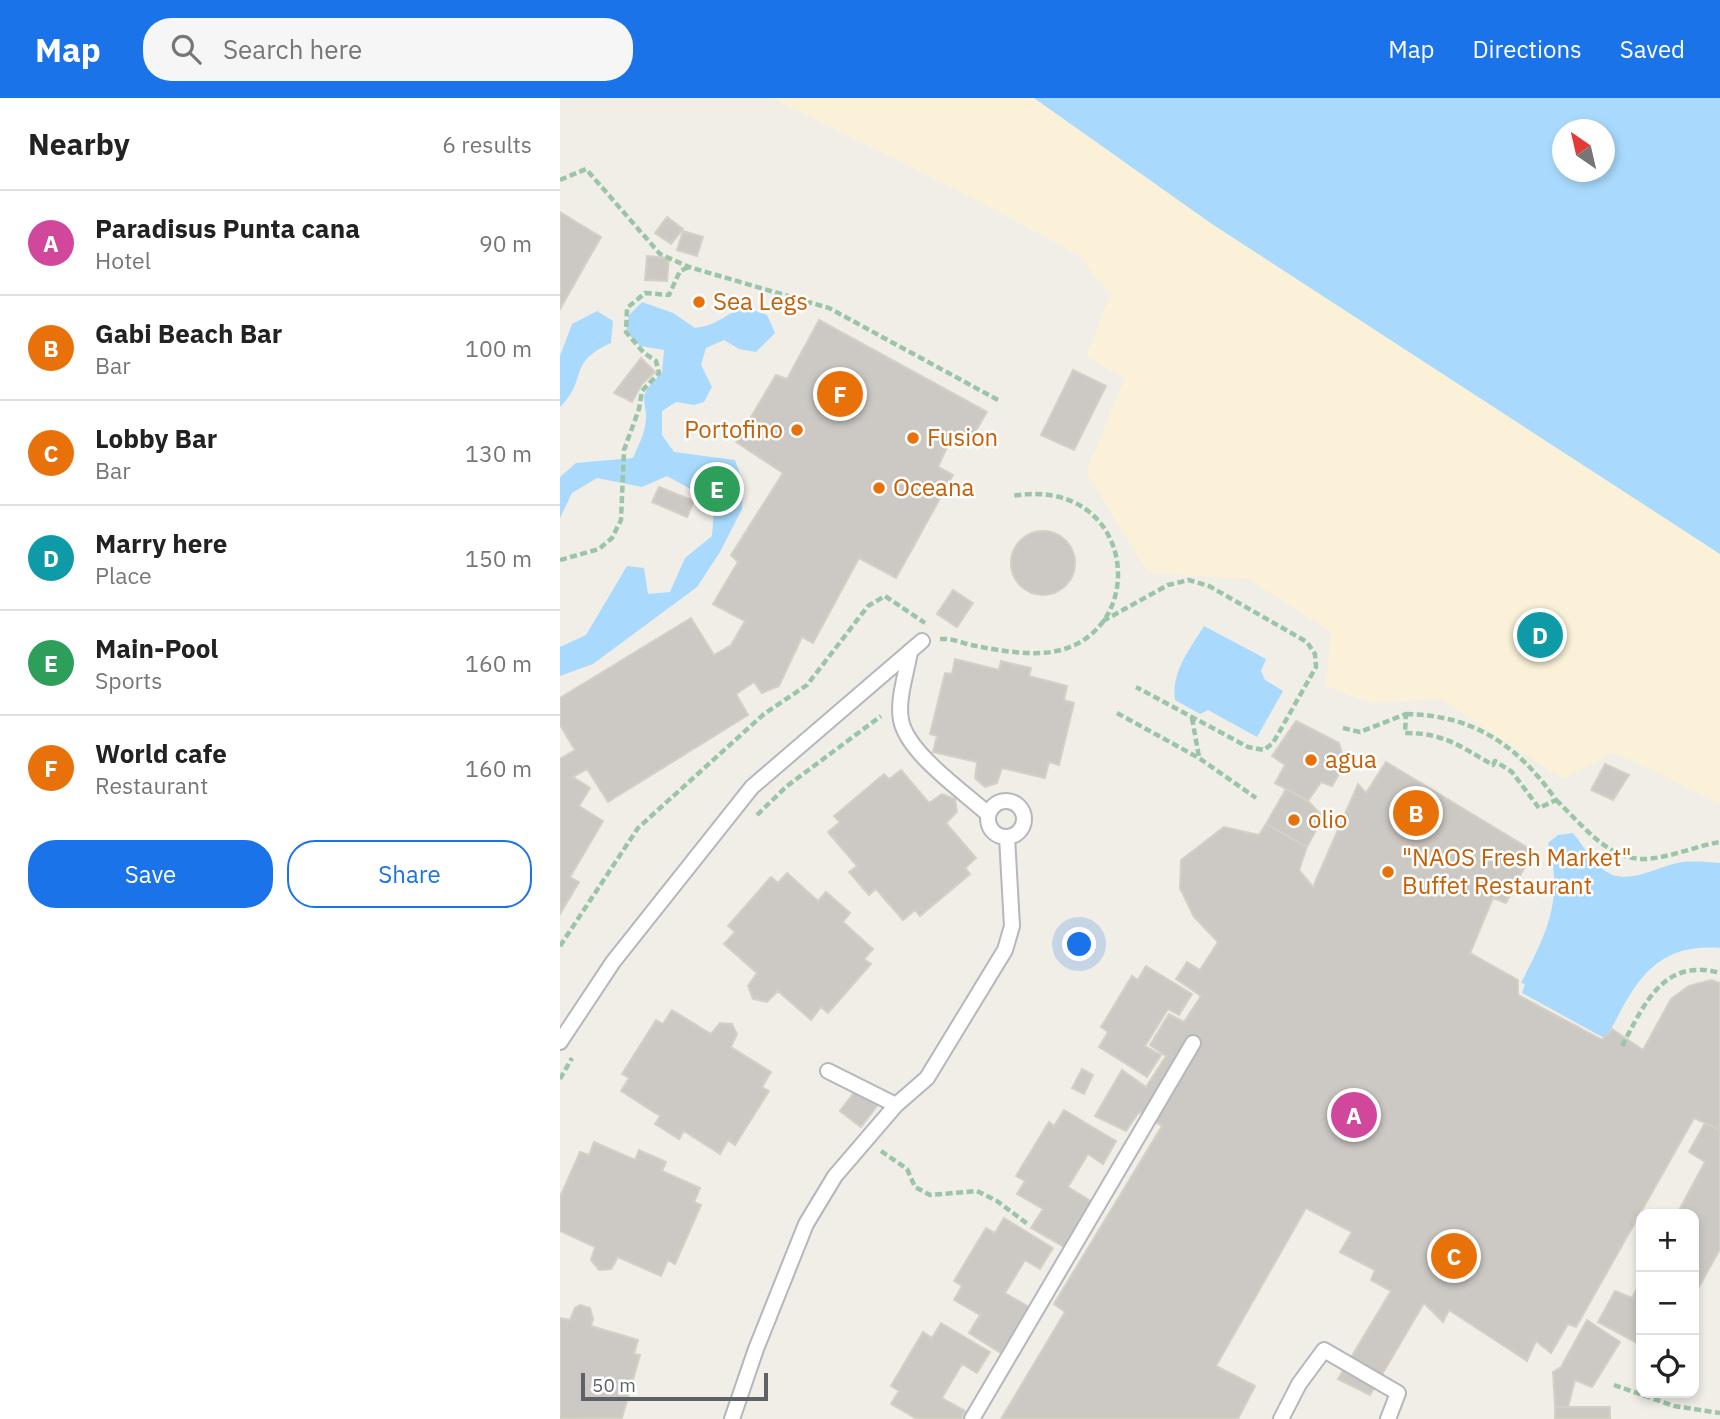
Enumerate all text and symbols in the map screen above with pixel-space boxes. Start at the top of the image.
search box [143,18,633,81]
text: Map [35,28,101,71]
icon: search [167,30,205,68]
text: Search here [223,32,362,66]
text: Map [1388,33,1434,65]
text: Directions [1472,33,1582,65]
text: Saved [1620,33,1685,65]
north arrow [1552,119,1615,182]
text: Nearby [28,124,130,163]
text: 6 results [442,129,532,159]
text: Paradisus Punta cana [95,211,360,245]
text: A [43,228,59,258]
text: 90 m [479,228,532,258]
text: Hotel [95,245,151,275]
place label: Sea Legs [713,285,808,317]
marker: Sea Legs [691,294,707,310]
text: Gabi Beach Bar [95,316,282,350]
text: B [43,333,59,363]
text: 100 m [465,333,532,363]
text: Bar [95,350,131,380]
pin: F [817,368,863,420]
place label: Portofino [684,413,783,445]
text: Lobby Bar [95,421,217,455]
place label: Fusion [927,421,998,453]
marker: Portofino [789,422,805,438]
marker: Fusion [905,430,921,446]
text: C [44,438,58,468]
text: 130 m [465,438,532,468]
text: Bar [95,455,131,485]
pin: E [694,463,740,515]
place label: Oceana [893,471,975,503]
marker: Oceana [871,480,887,496]
text: Marry here [95,526,227,560]
text: D [43,543,59,573]
text: 150 m [465,543,532,573]
text: Place [95,560,152,590]
pin: D [1517,609,1563,661]
text: Main-Pool [95,631,218,665]
text: E [44,648,58,678]
text: 160 m [465,648,532,678]
text: Sports [95,665,162,695]
text: World cafe [95,736,227,770]
place label: agua [1325,743,1377,775]
marker: agua [1303,752,1319,768]
text: F [44,753,58,783]
text: 160 m [465,753,532,783]
text: Restaurant [95,770,208,800]
pin: B [1393,787,1439,839]
place label: olio [1308,803,1347,835]
marker: olio [1286,812,1302,828]
button: Save [28,840,273,908]
button: Share [287,840,532,908]
place label: "NAOS Fresh Market" Buffet Restaurant [1402,841,1631,901]
marker: "NAOS Fresh Market" Buffet Restaurant [1380,864,1396,880]
your location [1062,927,1096,961]
pin: A [1331,1089,1377,1141]
map controls [1636,1209,1699,1398]
button: + [1636,1209,1699,1272]
pin: C [1431,1230,1477,1282]
button: − [1636,1272,1699,1335]
button: locate [1636,1335,1699,1398]
scale bar [581,1370,768,1402]
text: 50 m [592,1373,636,1397]

